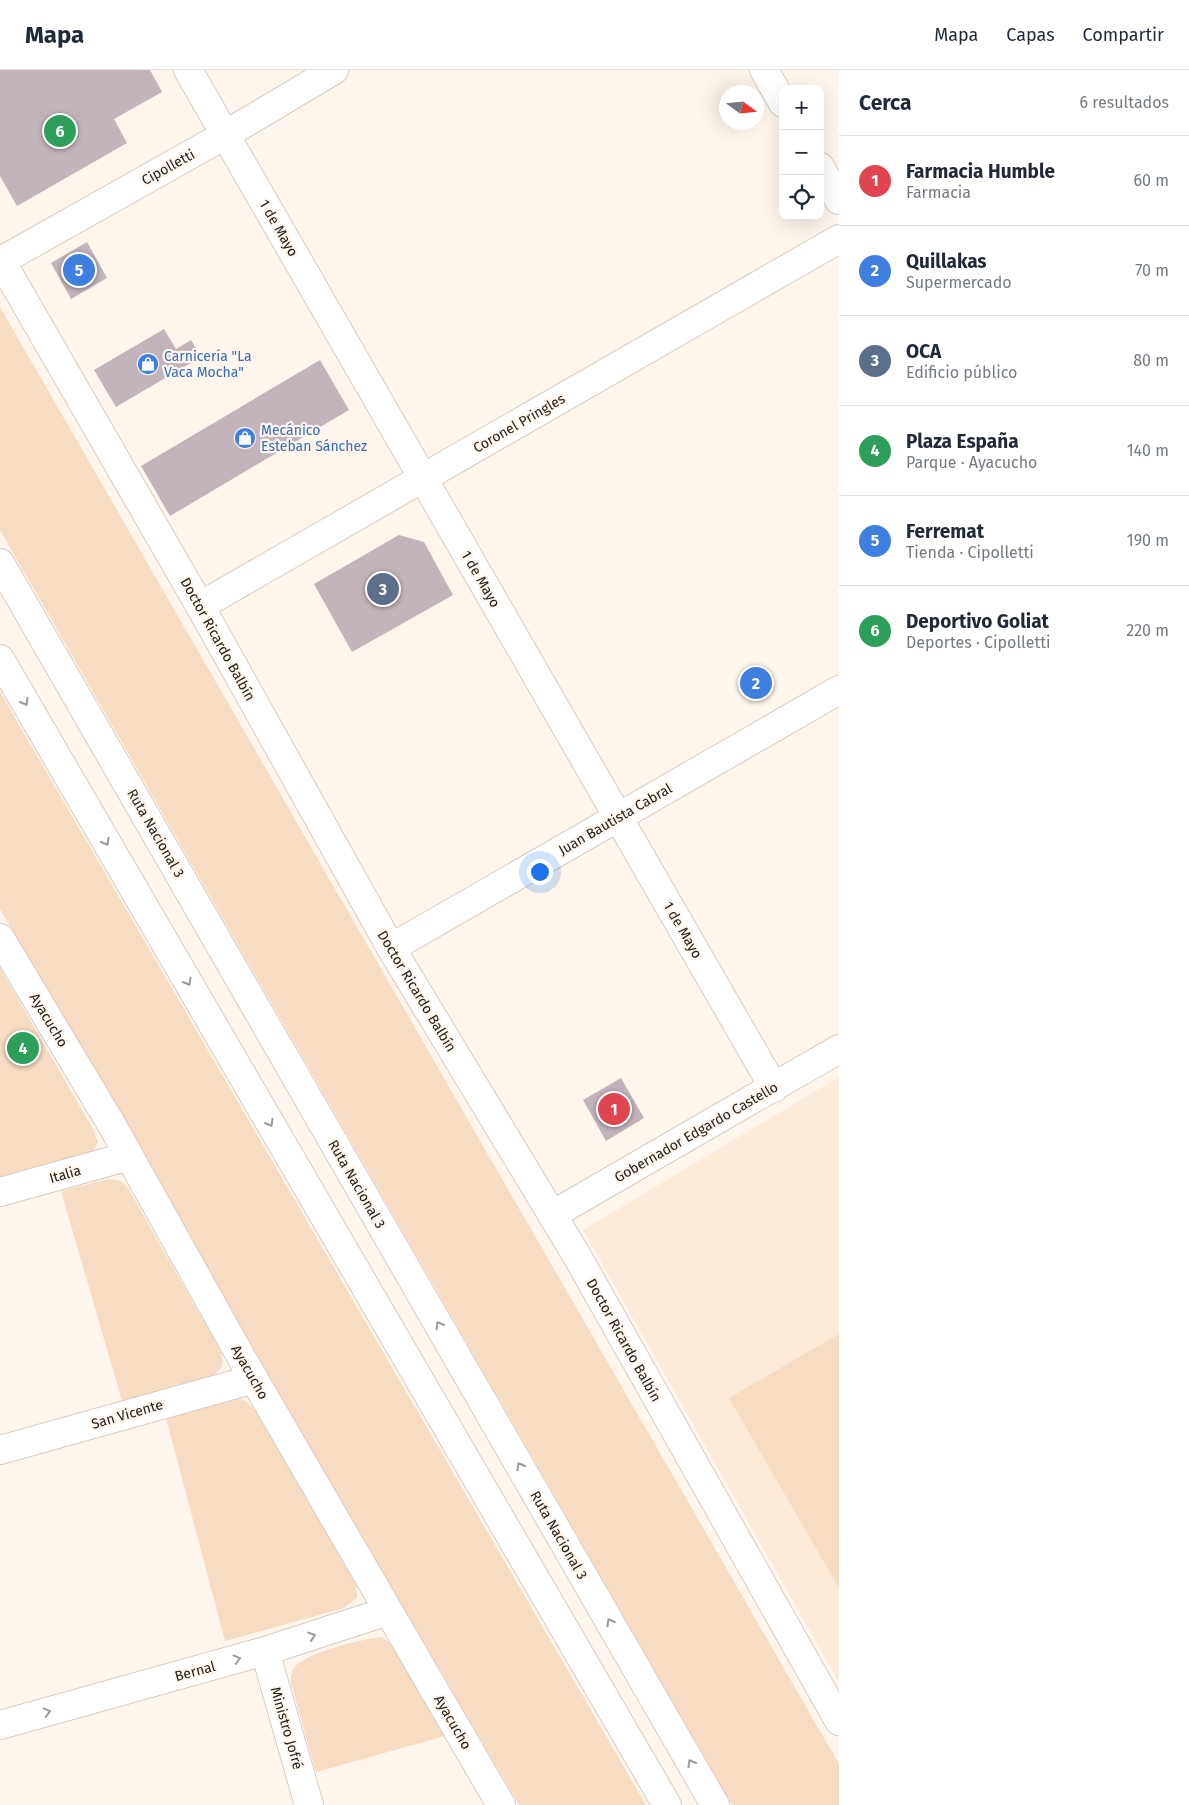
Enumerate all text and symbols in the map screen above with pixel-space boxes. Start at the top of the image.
text: Mapa [25,21,84,49]
text: Mapa [934,24,978,46]
text: Capas [1006,24,1055,46]
text: Compartir [1083,24,1164,46]
north arrow [719,85,764,130]
map controls [779,85,824,220]
button: + [779,85,824,130]
text: Cerca [859,90,911,116]
text: 6 resultados [1080,93,1169,112]
pin: 6 [44,112,76,150]
button: − [779,130,824,175]
street label: Cipolletti [139,146,198,189]
text: Farmacia Humble [906,160,1055,183]
text: 1 [871,171,879,190]
text: 60 m [1134,171,1169,190]
button: locate [779,175,824,220]
text: Farmacia [906,183,971,202]
street label: 1 de Mayo [256,197,302,260]
text: Quillakas [906,250,987,273]
pin: 5 [63,251,95,289]
text: 2 [871,261,879,280]
text: 70 m [1135,261,1169,280]
text: Supermercado [906,273,1012,292]
text: OCA [906,340,941,363]
place label: Carnicería "La Vaca Mocha" [164,348,252,381]
text: 3 [871,351,879,370]
text: 80 m [1133,351,1169,370]
shop icon: Carnicería "La Vaca Mocha" [136,352,160,376]
text: Edificio público [906,363,1017,382]
street label: Coronel Pringles [470,390,569,457]
place label: Mecánico Esteban Sánchez [261,422,367,455]
shop icon: Mecánico Esteban Sánchez [233,426,257,450]
text: Plaza España [906,430,1019,453]
text: 4 [870,441,880,460]
text: 140 m [1127,441,1169,460]
text: Parque · Ayacucho [906,453,1037,472]
text: Ferremat [906,520,984,543]
text: 5 [871,531,879,550]
text: 190 m [1127,531,1169,550]
text: Tienda · Cipolletti [906,543,1034,562]
street label: 1 de Mayo [458,548,504,611]
pin: 3 [367,570,399,608]
street label: Doctor Ricardo Balbín [177,575,259,704]
text: Deportivo Goliat [906,610,1049,633]
text: 6 [870,621,880,640]
text: 220 m [1126,621,1169,640]
text: Deportes · Cipolletti [906,633,1051,652]
pin: 2 [740,664,772,702]
one-way arrow [18,696,28,705]
street label: Juan Bautista Cabral [555,780,675,859]
street label: Ruta Nacional 3 [123,786,188,881]
one-way arrow [100,837,110,846]
your location [527,859,553,885]
street label: 1 de Mayo [660,899,706,962]
street label: Doctor Ricardo Balbín [374,928,459,1055]
one-way arrow [182,977,192,986]
street label: Ayacucho [26,990,71,1050]
pin: 4 [7,1029,39,1067]
street label: Gobernador Edgardo Castello [612,1079,781,1186]
pin: 1 [598,1090,630,1128]
one-way arrow [263,1117,273,1126]
street label: Ruta Nacional 3 [324,1137,389,1232]
street label: Italia [47,1162,83,1187]
street label: Doctor Ricardo Balbín [583,1276,665,1405]
one-way arrow [435,1321,445,1330]
street label: Ayacucho [227,1342,272,1403]
street label: San Vicente [89,1396,165,1433]
one-way arrow [516,1462,526,1471]
street label: Ruta Nacional 3 [526,1488,591,1583]
one-way arrow [606,1618,616,1627]
one-way arrow [307,1632,315,1642]
one-way arrow [233,1655,241,1665]
street label: Bernal [173,1658,217,1685]
street label: Ministro Jofré [267,1685,306,1771]
street label: Ayacucho [430,1692,475,1753]
one-way arrow [43,1707,51,1718]
one-way arrow [687,1759,697,1768]

